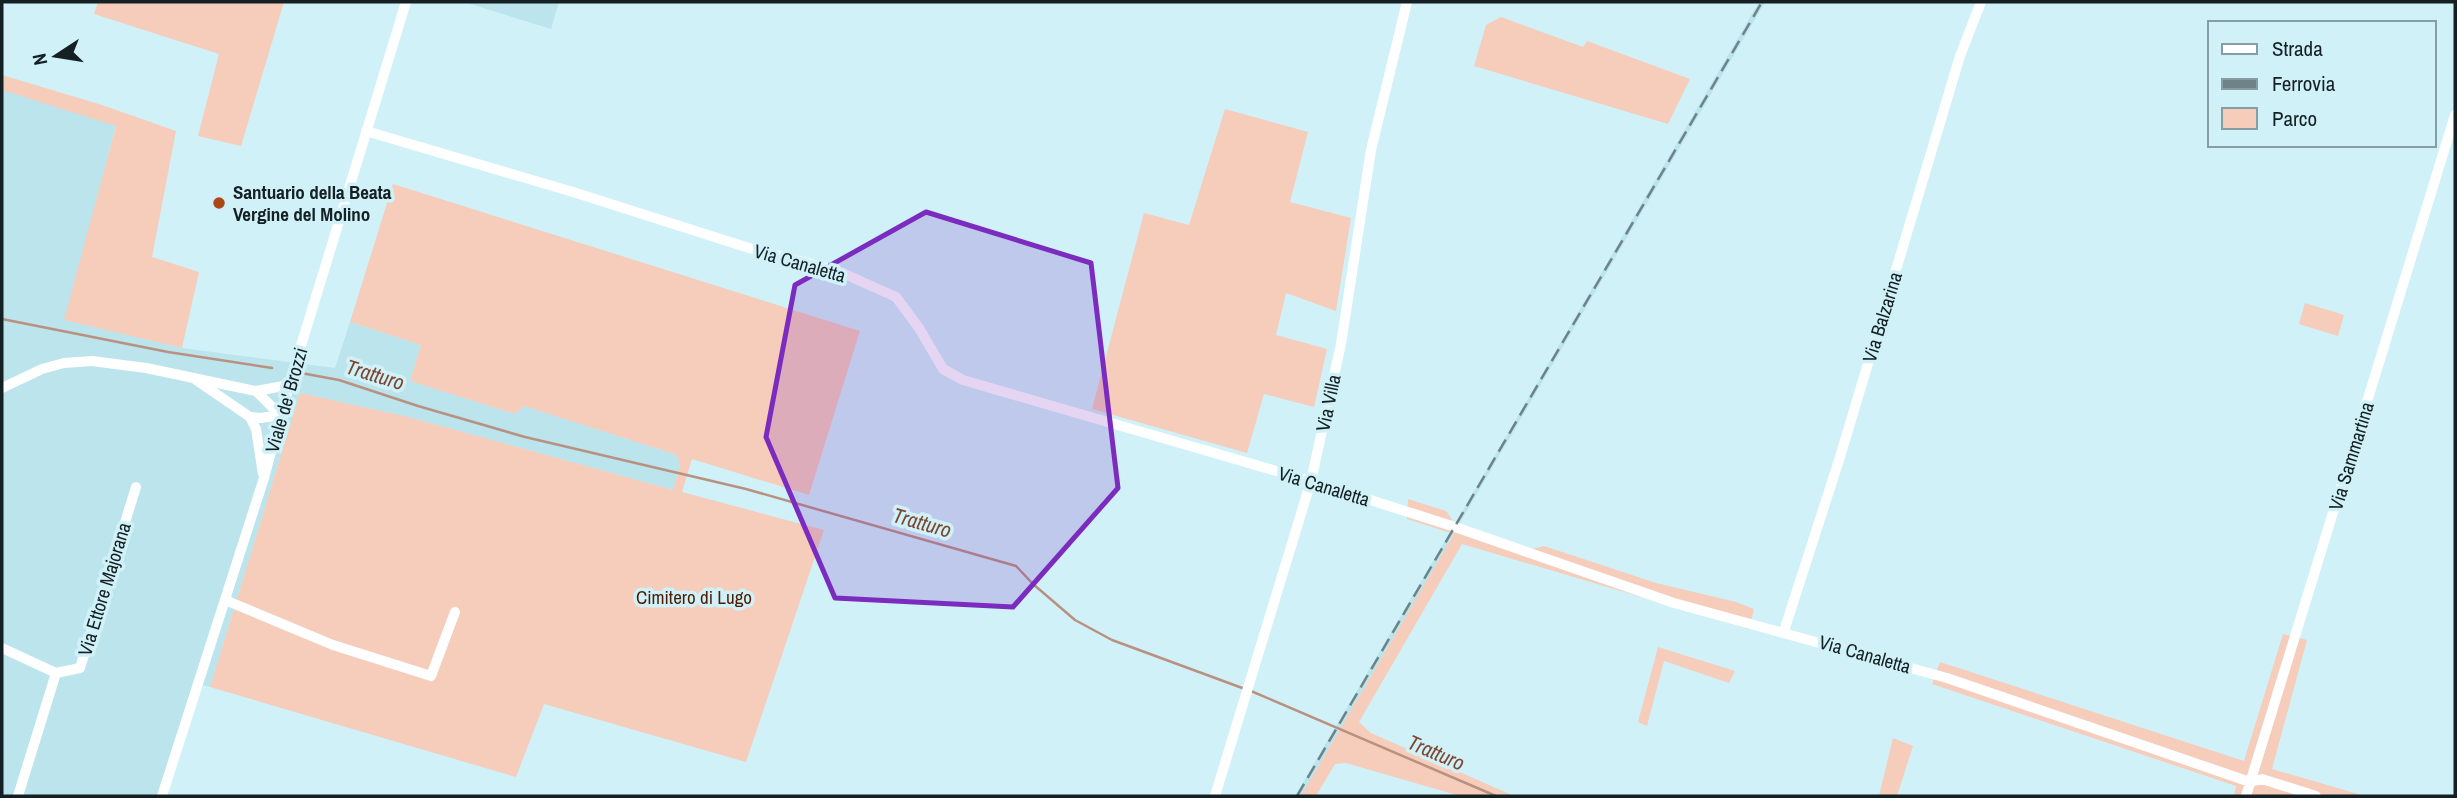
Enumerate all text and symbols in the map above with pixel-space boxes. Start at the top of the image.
north arrow [21,21,91,91]
legend [2208,21,2436,147]
text: Strada [2272,34,2323,63]
text: N [25,51,53,68]
text: Ferrovia [2272,69,2336,98]
text: Parco [2272,104,2317,133]
place label: Santuario della Beata Vergine del Molino [233,179,392,227]
marker: Santuario della Beata Vergine del Molino [211,195,227,211]
street label: Via Canaletta [751,238,849,289]
street label: Via Balzarina [1856,268,1908,365]
street label: Viale de' Brozzi [259,344,313,456]
water label: Tratturo [342,352,408,397]
street label: Via Villa [1309,372,1347,434]
street label: Via Sammartina [2322,398,2380,514]
street label: Via Canaletta [1275,460,1373,512]
water label: Tratturo [890,500,955,545]
street label: Via Ettore Majorana [71,519,137,659]
park label: Cimitero di Lugo [636,584,752,610]
street label: Via Canaletta [1816,629,1914,680]
water label: Tratturo [1403,728,1469,778]

